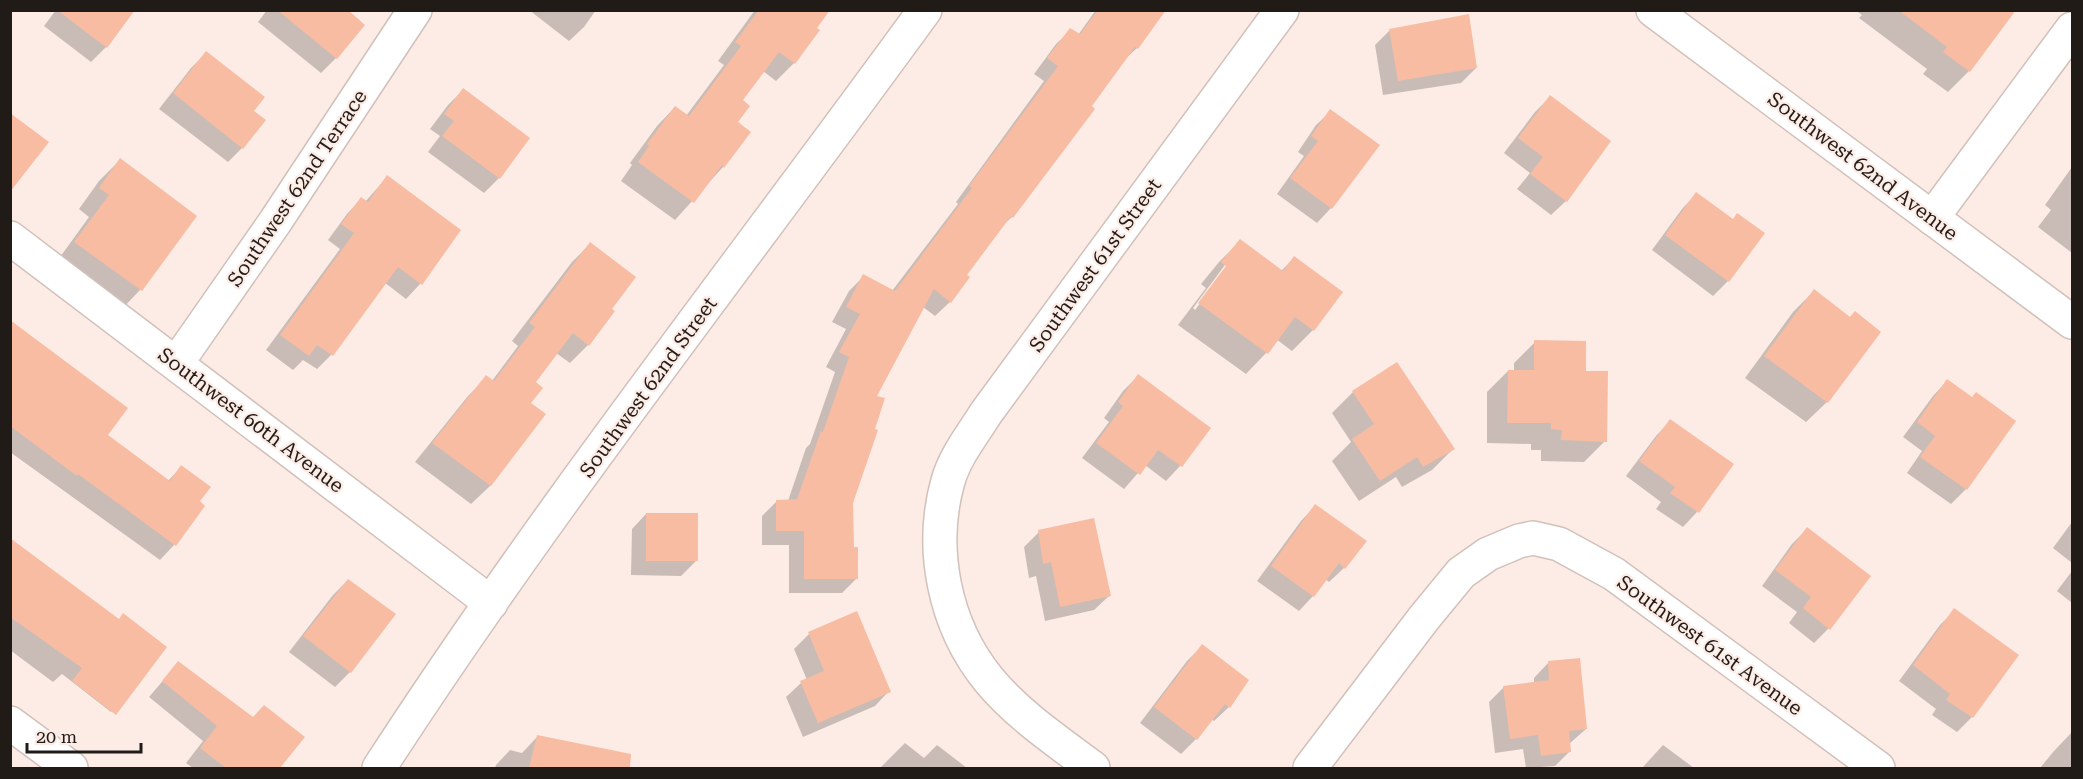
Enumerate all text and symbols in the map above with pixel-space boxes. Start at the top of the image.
street label: Southwest 62nd Terrace [222,85,372,291]
street label: Southwest 62nd Avenue [1763,87,1963,245]
street label: Southwest 61st Street [1024,173,1166,356]
street label: Southwest 62nd Street [574,292,722,482]
street label: Southwest 60th Avenue [153,342,349,498]
street label: Southwest 61st Avenue [1613,570,1807,720]
scale bar [27,716,141,754]
text: 20 m [36,726,77,747]

